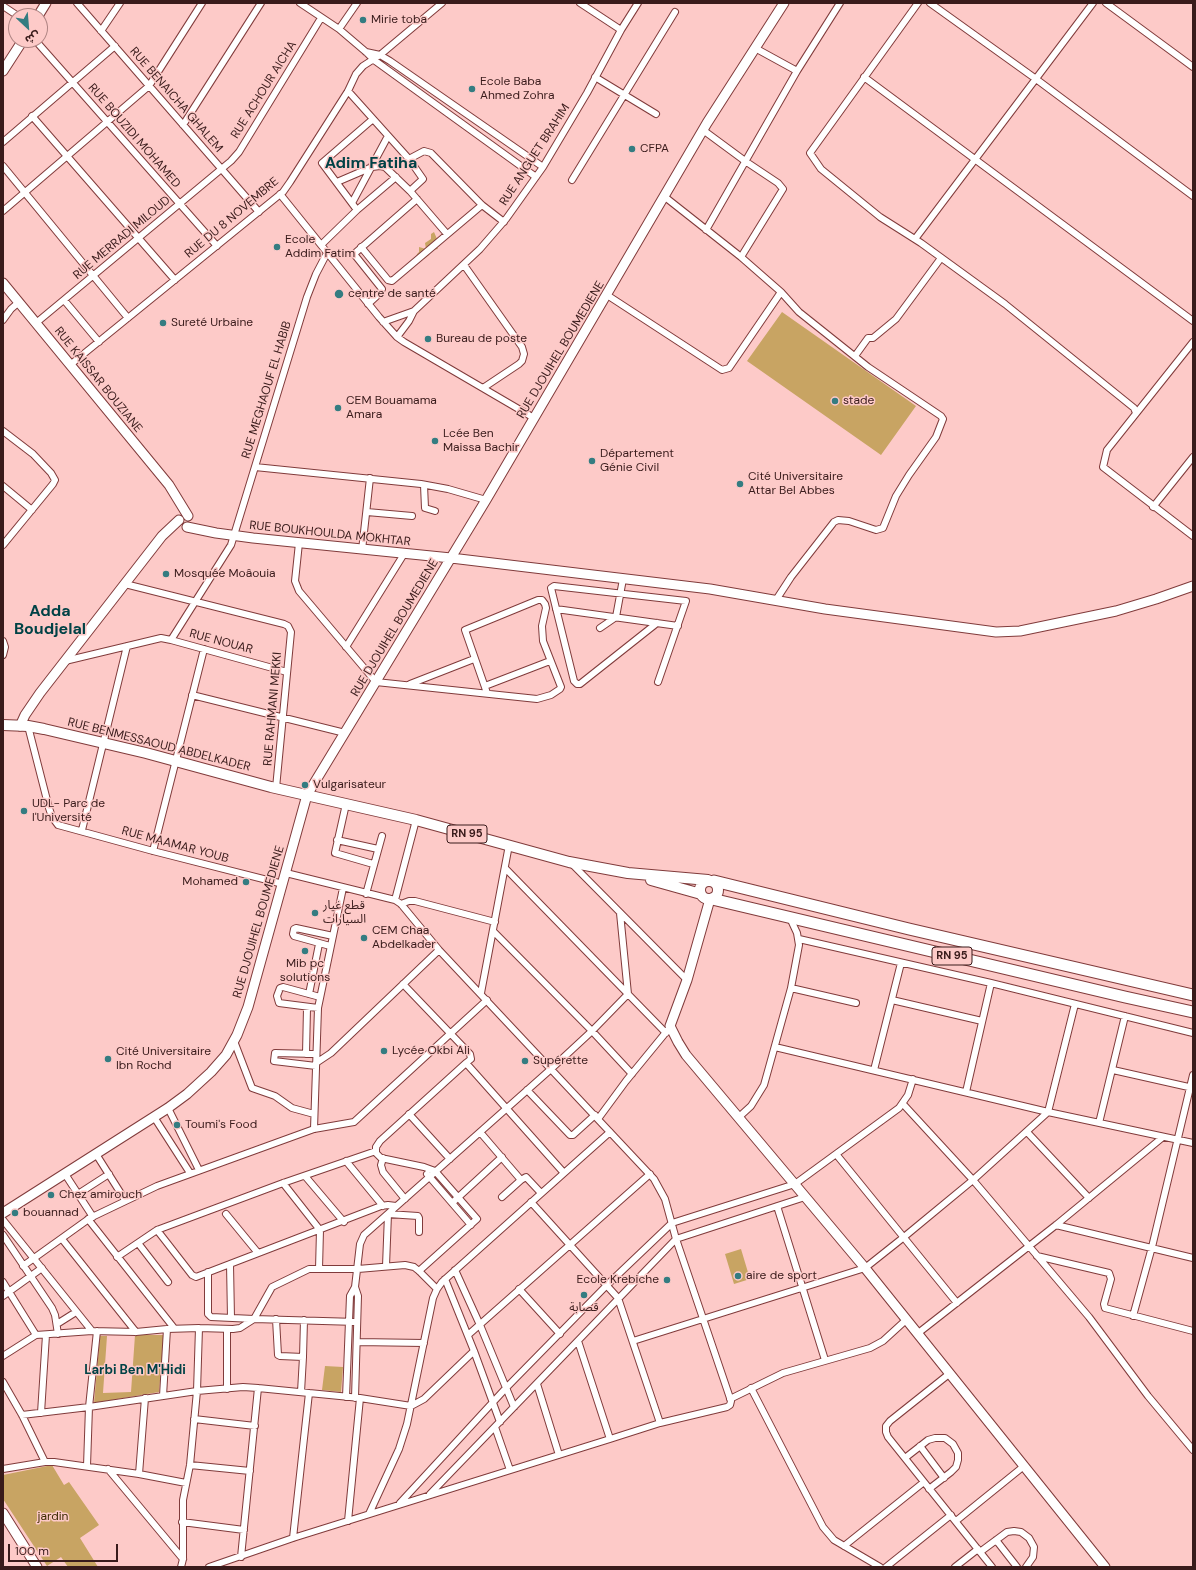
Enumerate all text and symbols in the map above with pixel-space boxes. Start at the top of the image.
north arrow [8,8,48,48]
place label: Mirie toba [371,13,427,27]
marker: Mirie toba [358,15,368,25]
text: ش [23,28,43,47]
street label: RUE ACHOUR AICHA [228,39,300,141]
street label: RUE BENAICHA GHALEM [126,45,226,155]
place label: Ecole Baba Ahmed Zohra [480,75,555,103]
street label: RUE BOUZIDI MOHAMED [85,81,183,191]
marker: Ecole Baba Ahmed Zohra [467,84,477,94]
street label: RUE ANGUET BRAHIM [497,101,573,209]
place label: CFPA [640,142,669,156]
marker: CFPA [627,144,637,154]
district label: Adim Fatiha [325,154,417,174]
street label: RUE DU 8 NOVEMBRE [182,175,282,261]
street label: RUE MERRADI MILOUD [71,193,173,283]
place label: Ecole Addim Fatim [285,233,355,261]
marker: Ecole Addim Fatim [272,242,282,252]
street label: RUE DJOUIHEL BOUMEDIENE [514,279,608,421]
place label: centre de santé [348,287,436,301]
marker: centre de santé [333,288,345,300]
place label: Sureté Urbaine [171,316,253,330]
marker: Sureté Urbaine [158,318,168,328]
street label: RUE MEGHAOUF EL HABIB [239,319,295,461]
street label: RUE KAISSAR BOUZIANE [51,324,145,436]
place label: Bureau de poste [436,332,527,346]
marker: Bureau de poste [423,334,433,344]
place label: CEM Bouamama Amara [346,394,437,422]
place label: stade [843,394,874,408]
marker: stade [830,396,840,406]
marker: CEM Bouamama Amara [333,403,343,413]
place label: Lcée Ben Maissa Bachir [443,427,519,455]
marker: Lcée Ben Maissa Bachir [430,436,440,446]
place label: Département Génie Civil [600,447,674,475]
marker: Département Génie Civil [587,456,597,466]
place label: Cité Universitaire Attar Bel Abbes [748,470,843,498]
marker: Cité Universitaire Attar Bel Abbes [735,479,745,489]
street label: RUE BOUKHOULDA MOKHTAR [249,518,411,550]
street label: RUE DJOUIHEL BOUMEDIENE [348,557,442,699]
place label: Mosquée Moâouia [174,567,276,581]
marker: Mosquée Moâouia [161,569,171,579]
district label: Adda Boudjelal [14,602,86,640]
street label: RUE NOUAR [188,627,254,657]
street label: RUE RAHMANI MEKKI [261,651,285,767]
street label: RUE BENMESSAOUD ABDELKADER [66,715,252,775]
place label: Vulgarisateur [313,778,386,792]
marker: Vulgarisateur [300,780,310,790]
place label: UDL- Parc de l'Université [32,797,105,825]
marker: UDL- Parc de l'Université [19,806,29,816]
street label: RUE MAAMAR YOUB [120,824,230,866]
road number: RN 95 [447,825,487,843]
street label: RUE DJOUIHEL BOUMEDIENE [230,844,288,1000]
place label: Mohamed [182,875,238,889]
marker: Mohamed [241,877,251,887]
place label: قطع غيار السيارات [323,899,366,927]
marker: قطع غيار السيارات [310,908,320,918]
place label: CEM Chaa Abdelkader [372,924,436,952]
marker: CEM Chaa Abdelkader [359,933,369,943]
marker: Mib pc solutions [300,946,310,956]
road number: RN 95 [932,947,972,965]
place label: Mib pc solutions [280,957,330,985]
place label: Lycée Okbi Ali [392,1044,470,1058]
place label: Cité Universitaire Ibn Rochd [116,1045,211,1073]
marker: Lycée Okbi Ali [379,1046,389,1056]
marker: Cité Universitaire Ibn Rochd [103,1054,113,1064]
place label: Supérette [533,1054,588,1068]
marker: Supérette [520,1056,530,1066]
place label: Toumi's Food [185,1118,257,1132]
marker: Toumi's Food [172,1120,182,1130]
place label: Chez amirouch [59,1188,142,1202]
marker: Chez amirouch [46,1190,56,1200]
place label: bouannad [23,1206,79,1220]
marker: bouannad [10,1208,20,1218]
place label: aire de sport [746,1269,817,1283]
marker: aire de sport [733,1271,743,1281]
place label: Ecole Krebiche [577,1273,659,1287]
marker: Ecole Krebiche [662,1275,672,1285]
marker: قصابة [579,1290,589,1300]
place label: قصابة [569,1301,599,1315]
district label: Larbi Ben M'Hidi [84,1363,186,1379]
park label: jardin [38,1510,68,1524]
scale bar [10,1536,120,1562]
text: 100 m [15,1543,49,1559]

